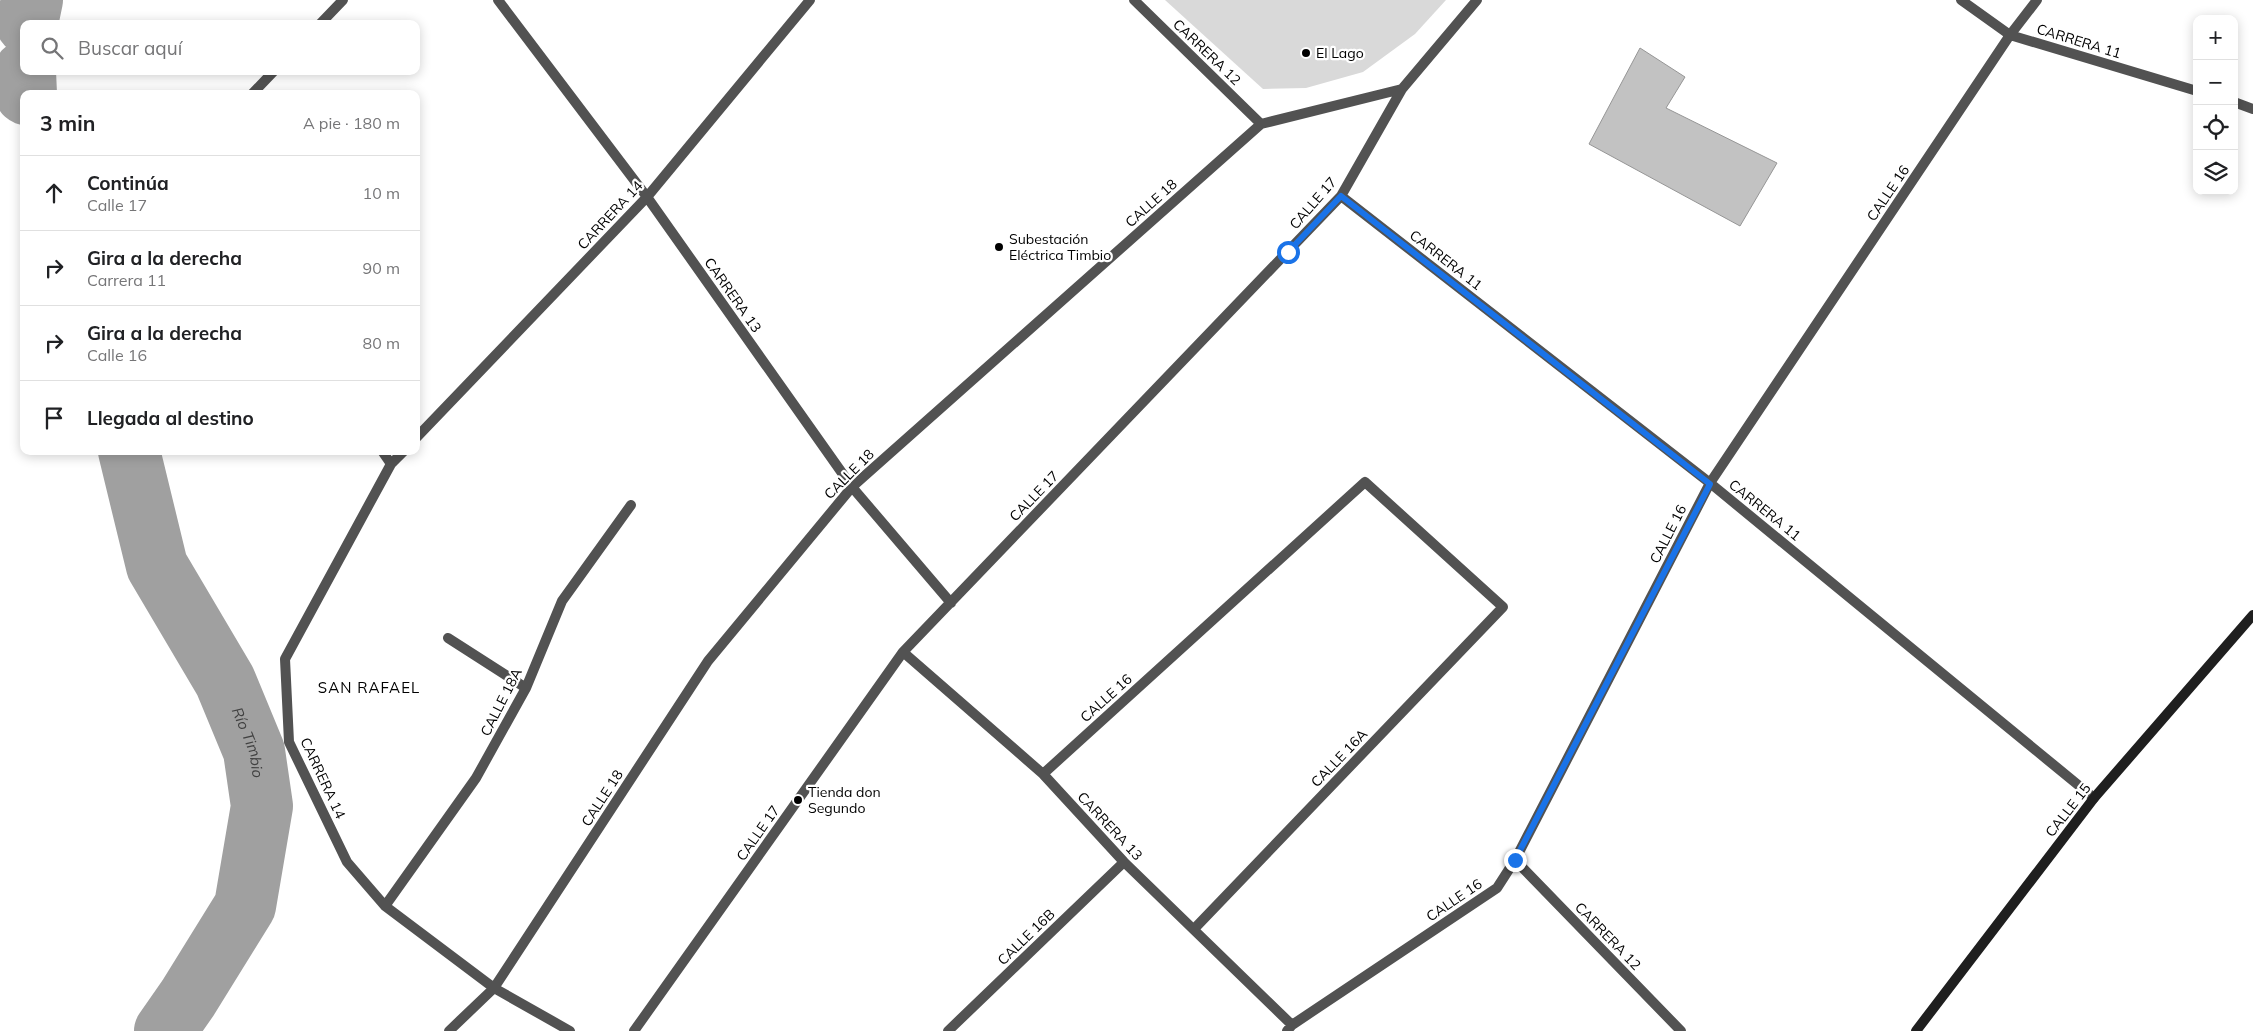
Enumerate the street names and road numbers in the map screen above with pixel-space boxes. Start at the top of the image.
street label: CARRERA 12 [1169,15,1245,89]
street label: CARRERA 11 [2035,20,2123,62]
street label: CALLE 16 [1863,162,1913,224]
street label: CALLE 17 [1285,173,1341,233]
street label: CALLE 18 [1121,175,1181,231]
street label: CARRERA 14 [574,176,647,253]
street label: CARRERA 11 [1406,226,1486,294]
street label: CARRERA 13 [701,254,765,336]
street label: CALLE 18 [820,445,878,503]
street label: CALLE 17 [1005,467,1063,525]
street label: CARRERA 11 [1725,475,1805,545]
street label: CALLE 16 [1646,502,1690,566]
street label: CALLE 18A [476,664,526,739]
street label: CALLE 16 [1076,670,1136,726]
street label: CALLE 16A [1307,725,1372,791]
street label: CARRERA 14 [296,735,350,822]
street label: CALLE 18 [577,766,627,830]
street label: CALLE 15 [2041,779,2095,841]
street label: CARRERA 13 [1074,788,1146,864]
street label: CALLE 17 [732,802,784,864]
street label: CALLE 16 [1423,875,1485,925]
street label: CARRERA 12 [1571,898,1645,974]
street label: CALLE 16B [993,905,1059,969]

